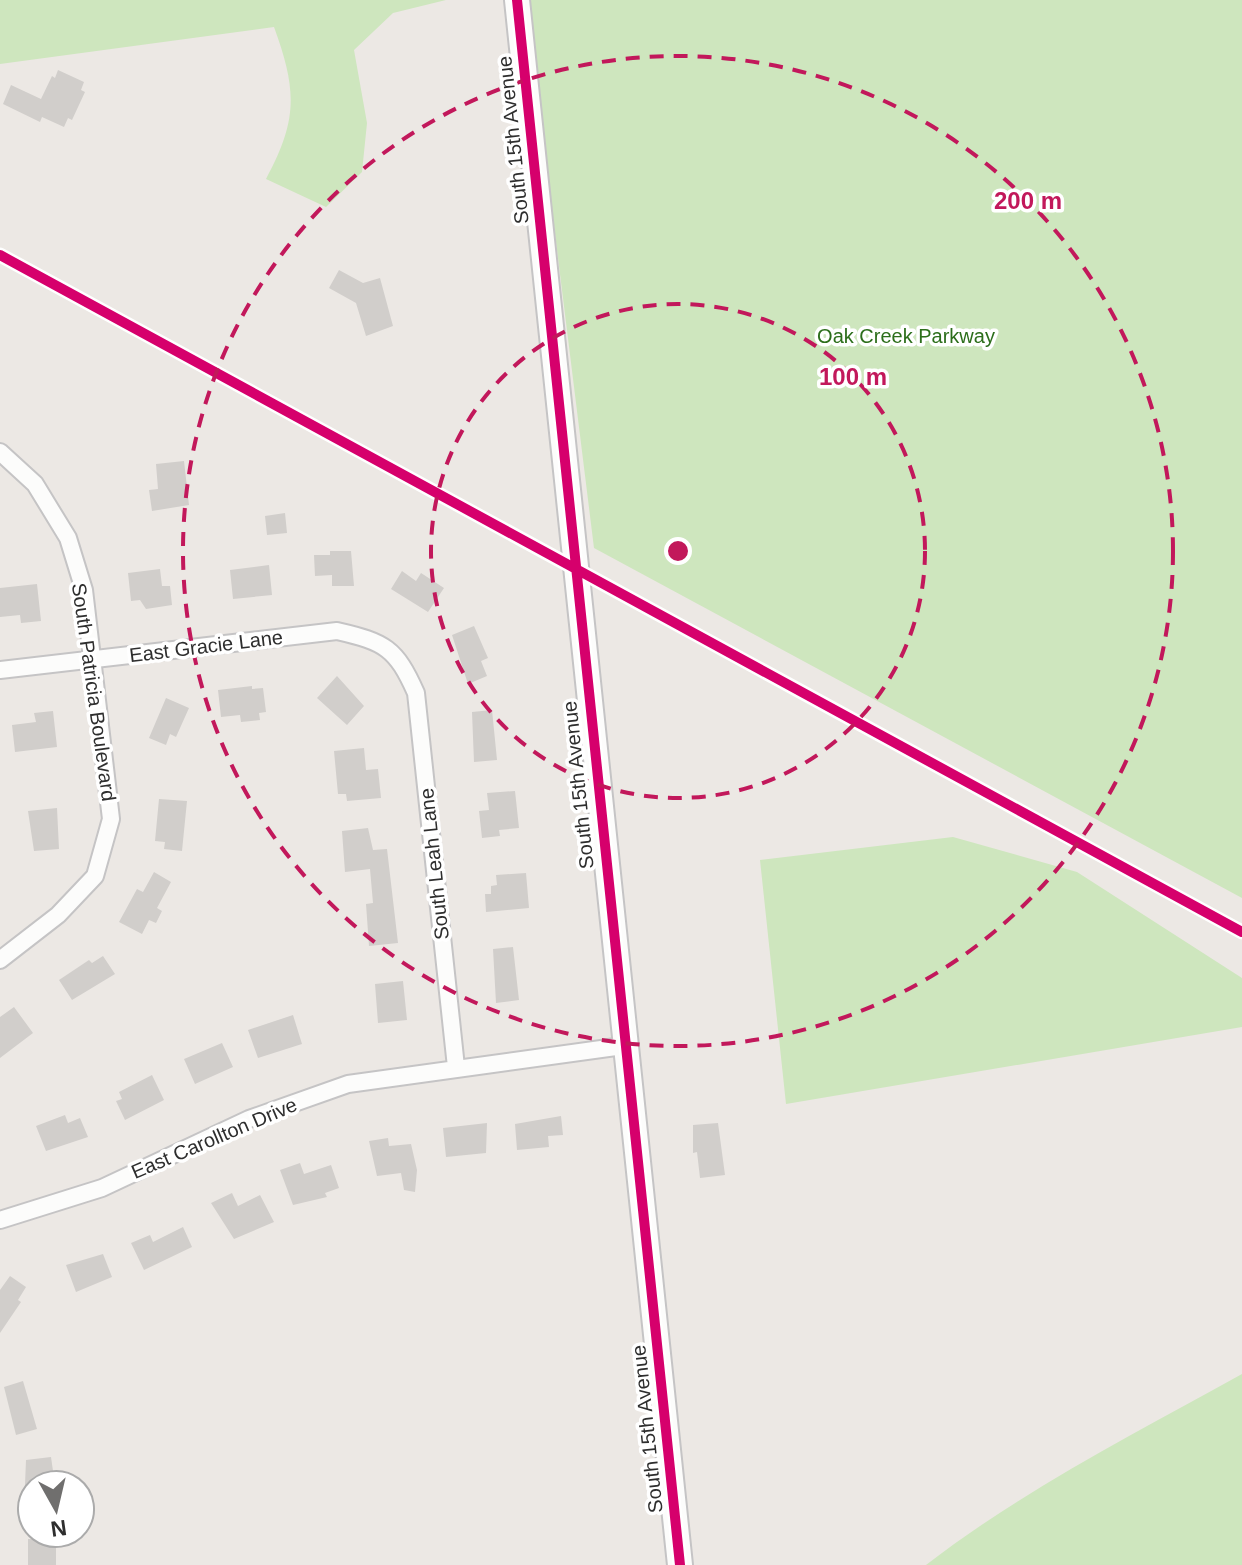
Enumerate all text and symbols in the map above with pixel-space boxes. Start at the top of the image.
street label: South 15th Avenue [493,55,533,225]
text: 200 m [994,187,1062,214]
park label: Oak Creek Parkway [817,325,995,347]
text: 100 m [819,363,887,390]
centre of rings [664,537,692,565]
street label: South Patricia Boulevard [68,581,120,803]
street label: East Gracie Lane [128,626,284,666]
street label: South 15th Avenue [558,700,598,870]
street label: South Leah Lane [415,787,453,941]
street label: East Carollton Drive [128,1093,300,1183]
street label: South 15th Avenue [627,1344,667,1514]
north arrow [16,1469,96,1549]
text: N [49,1515,68,1542]

